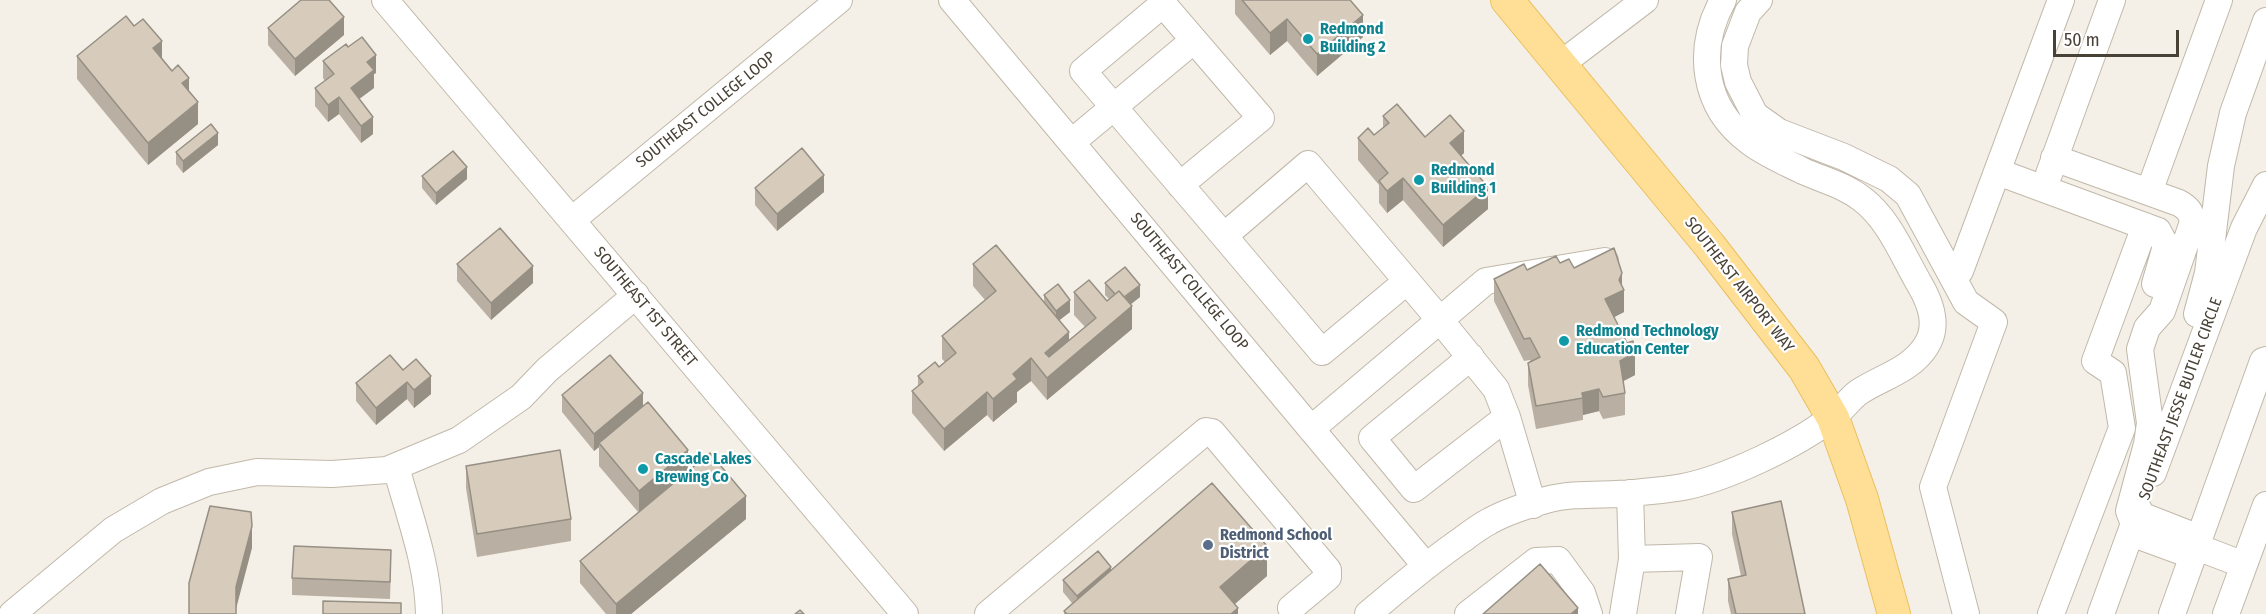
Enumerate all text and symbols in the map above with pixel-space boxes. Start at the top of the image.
scale bar [2056,18,2182,56]
place label: Redmond Building 2 [1320,20,1386,58]
text: 50 m [2064,29,2100,51]
marker: Redmond Building 2 [1301,32,1315,46]
street label: SOUTHEAST COLLEGE LOOP [632,48,780,172]
place label: Redmond Building 1 [1431,161,1496,199]
marker: Redmond Building 1 [1412,173,1426,187]
street label: SOUTHEAST COLLEGE LOOP [1126,209,1252,355]
street label: SOUTHEAST AIRPORT WAY [1680,214,1798,356]
street label: SOUTHEAST 1ST STREET [589,243,701,371]
street label: SOUTHEAST JESSE BUTLER CIRCLE [2135,295,2227,503]
place label: Redmond Technology Education Center [1576,322,1719,360]
marker: Redmond Technology Education Center [1557,334,1571,348]
place label: Cascade Lakes Brewing Co [655,450,751,488]
marker: Cascade Lakes Brewing Co [636,462,650,476]
place label: Redmond School District [1220,526,1332,564]
marker: Redmond School District [1201,538,1215,552]

